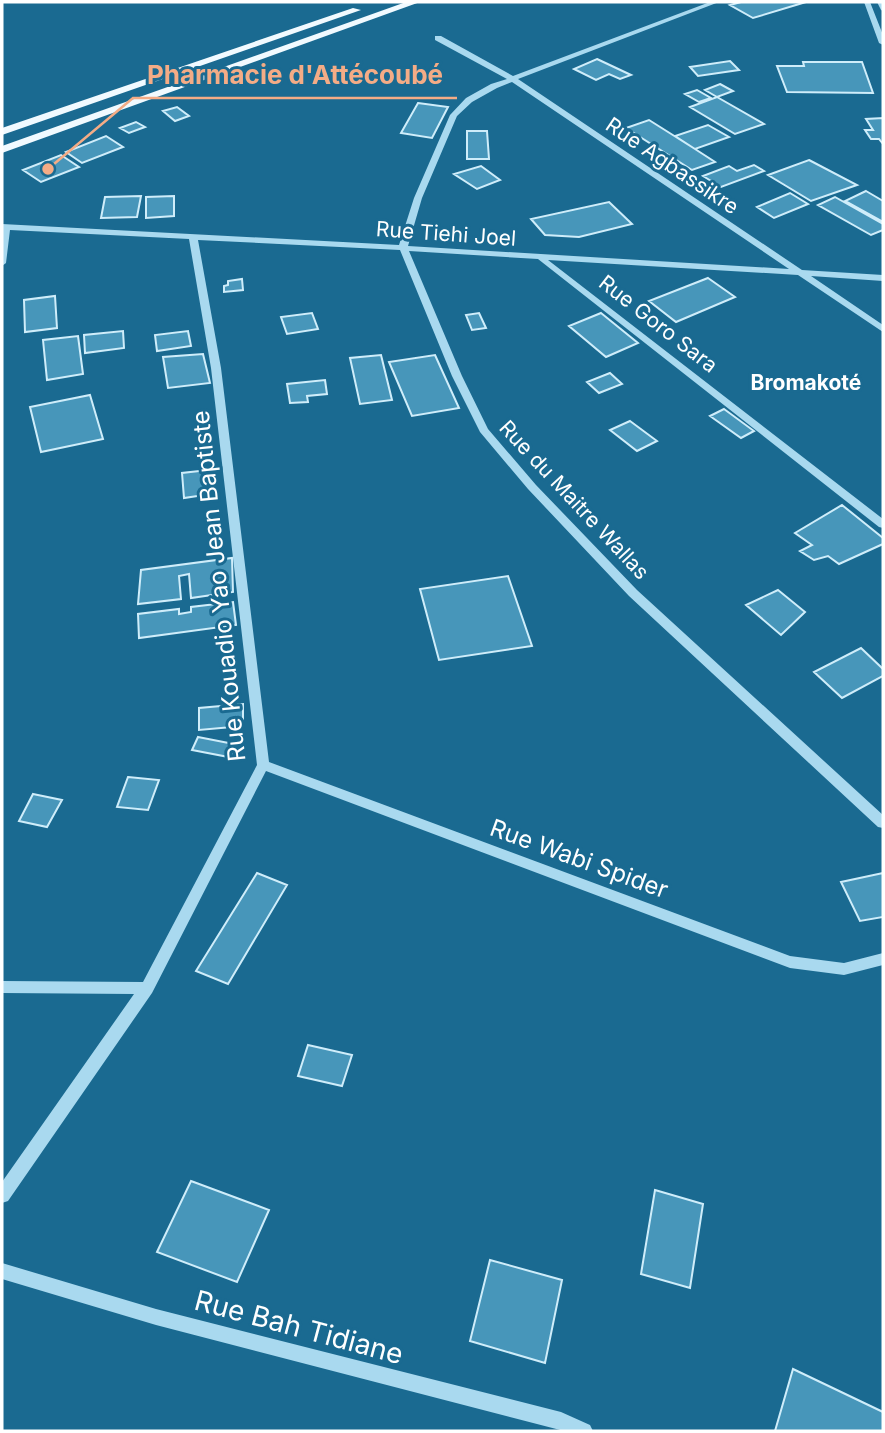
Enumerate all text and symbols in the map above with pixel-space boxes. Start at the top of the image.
callout: Pharmacie d'Attécoubé [133,51,457,98]
text: Pharmacie d'Attécoubé [147,59,443,90]
street label: Rue Agbassikre [601,112,743,219]
street label: Rue Tiehi Joel [375,216,517,251]
street label: Rue Goro Sara [594,270,722,378]
district label: Bromakoté [751,370,861,395]
street label: Rue Kouadio Yao Jean Baptiste [186,409,251,763]
street label: Rue du Maitre Wallas [494,415,654,584]
street label: Rue Wabi Spider [486,813,672,904]
street label: Rue Bah Tidiane [191,1283,407,1371]

